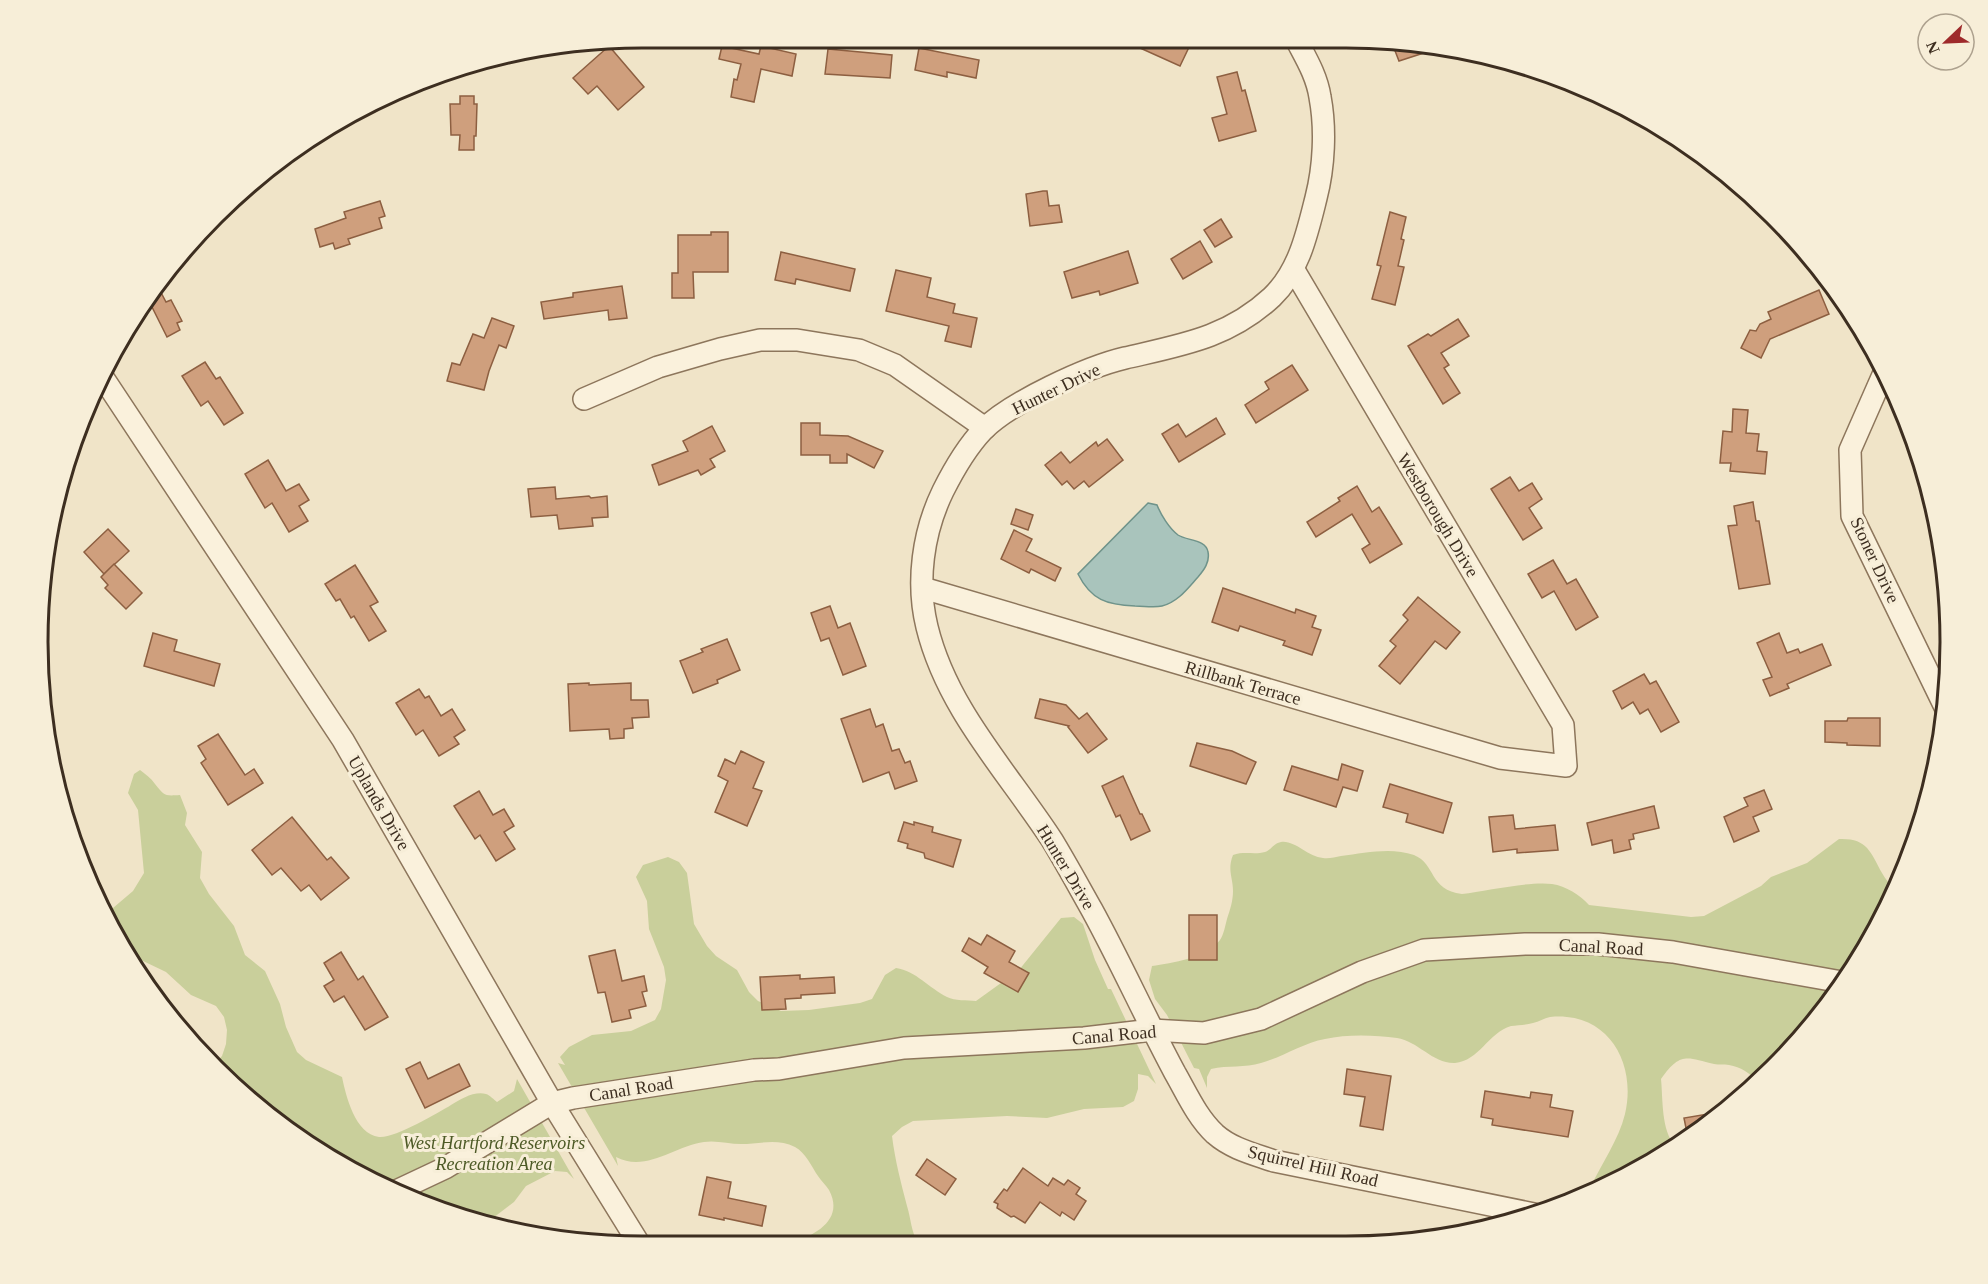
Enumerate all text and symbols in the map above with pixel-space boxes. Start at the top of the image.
north arrow [1916,12,1976,72]
text: N [1922,39,1943,56]
street label: Hunter Drive [1009,359,1103,419]
street label: Westborough Drive [1393,449,1483,581]
street label: Stoner Drive [1846,514,1904,606]
street label: Rillbank Terrace [1183,657,1303,709]
street label: Uplands Drive [344,752,414,854]
street label: Hunter Drive [1033,821,1099,913]
street label: Canal Road [1558,935,1644,959]
street label: Canal Road [1071,1021,1157,1049]
street label: Canal Road [588,1073,674,1105]
park label: West Hartford Reservoirs Recreation Area [403,1133,585,1174]
street label: Squirrel Hill Road [1246,1141,1380,1191]

